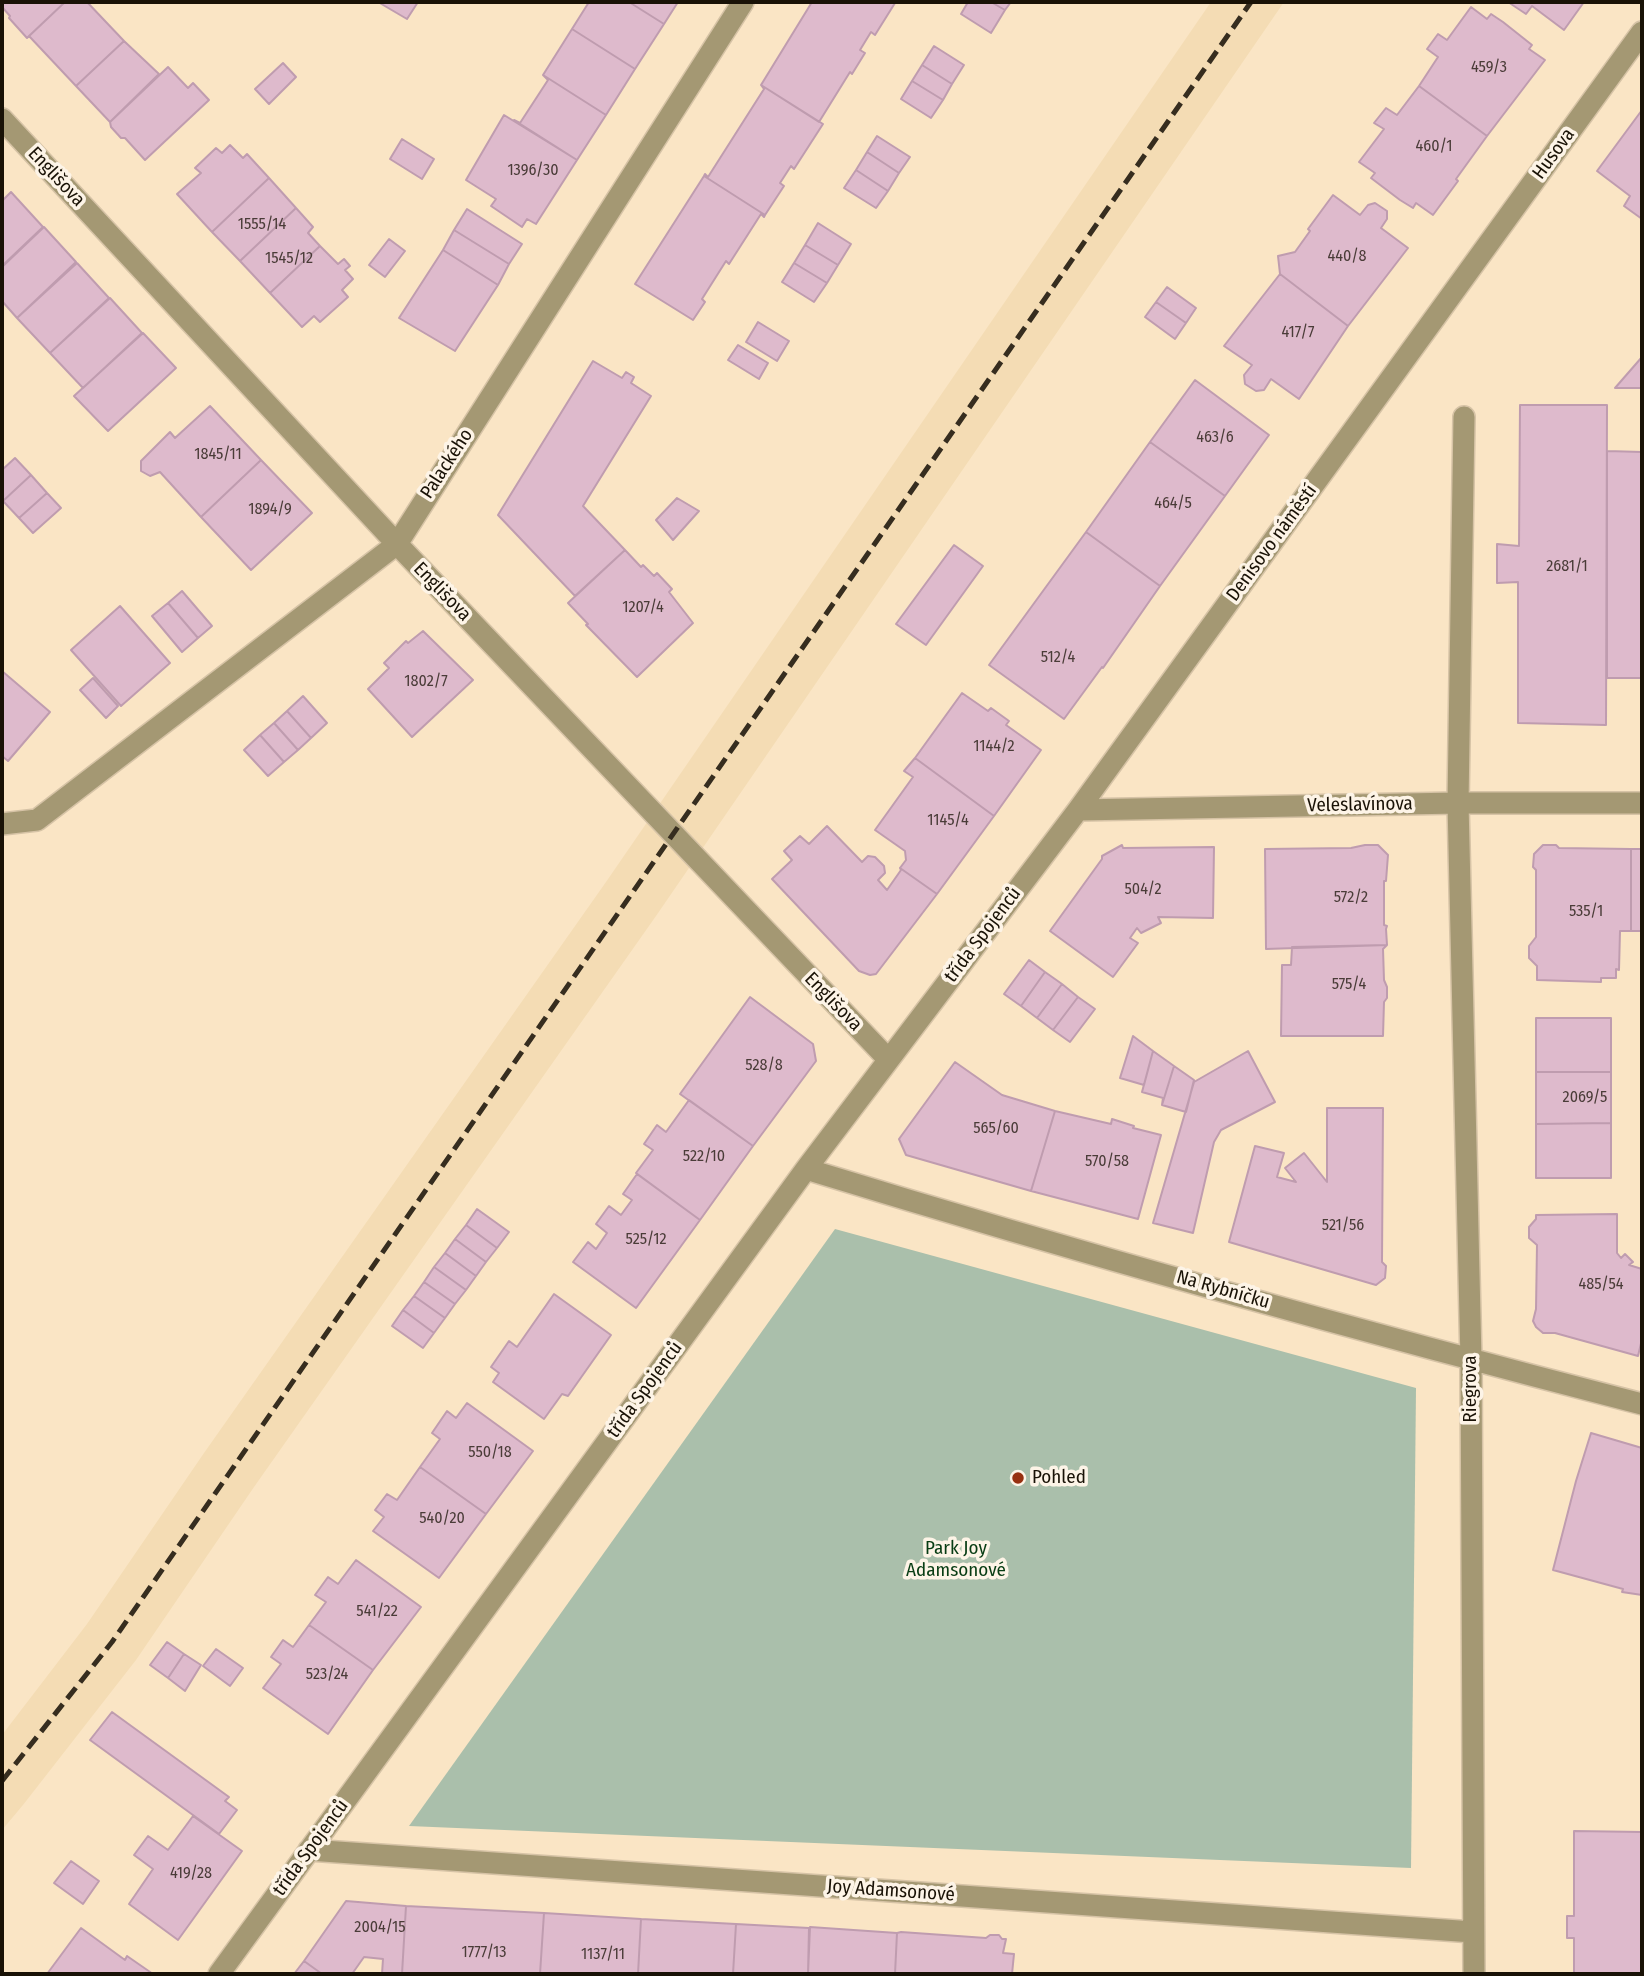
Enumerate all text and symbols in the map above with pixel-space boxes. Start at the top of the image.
house number: 459/3 [1471,58,1507,78]
street label: Husova [1528,124,1580,184]
house number: 460/1 [1416,137,1452,157]
street label: Englišova [23,143,89,211]
house number: 1396/30 [507,161,559,181]
house number: 1555/14 [238,215,286,235]
house number: 440/8 [1328,247,1366,267]
house number: 1545/12 [265,249,313,269]
house number: 417/7 [1282,323,1314,343]
street label: Palackého [416,425,478,503]
house number: 463/6 [1196,428,1234,448]
house number: 1845/11 [194,445,242,465]
street label: Denisovo náměstí [1222,480,1322,606]
house number: 464/5 [1154,494,1192,514]
house number: 1894/9 [248,500,292,520]
house number: 2681/1 [1546,557,1588,577]
street label: Englišova [408,558,476,626]
house number: 1207/4 [622,598,664,618]
house number: 512/4 [1041,648,1075,668]
house number: 1802/7 [404,672,448,692]
house number: 1144/2 [973,737,1015,757]
street label: Veleslavínova [1307,793,1413,817]
house number: 1145/4 [927,811,969,831]
house number: 504/2 [1124,880,1162,900]
street label: třída Spojenců [940,883,1026,987]
house number: 572/2 [1334,888,1368,908]
house number: 535/1 [1569,902,1603,922]
street label: Englišova [799,968,867,1036]
house number: 575/4 [1332,975,1366,995]
house number: 528/8 [745,1056,783,1076]
house number: 2069/5 [1563,1088,1607,1108]
house number: 565/60 [973,1119,1019,1139]
house number: 522/10 [683,1147,725,1167]
house number: 570/58 [1085,1152,1129,1172]
house number: 521/56 [1322,1216,1364,1236]
house number: 525/12 [625,1230,667,1250]
street label: Na Rybníčku [1174,1266,1272,1314]
house number: 485/54 [1578,1275,1624,1295]
street label: třída Spojenců [603,1338,687,1442]
street label: Riegrova [1460,1356,1482,1422]
house number: 550/18 [468,1443,512,1463]
place label: Pohled [1032,1467,1086,1489]
marker: Pohled [1010,1470,1026,1486]
house number: 540/20 [419,1509,465,1529]
park label: Park Joy Adamsonové [906,1538,1006,1582]
house number: 541/22 [356,1602,398,1622]
house number: 523/24 [306,1665,348,1685]
street label: třída Spojenců [269,1796,353,1900]
house number: 419/28 [170,1864,212,1884]
street label: Joy Adamsonové [826,1875,956,1907]
house number: 2004/15 [354,1918,406,1938]
house number: 1777/13 [461,1943,507,1963]
house number: 1137/11 [581,1945,625,1965]

